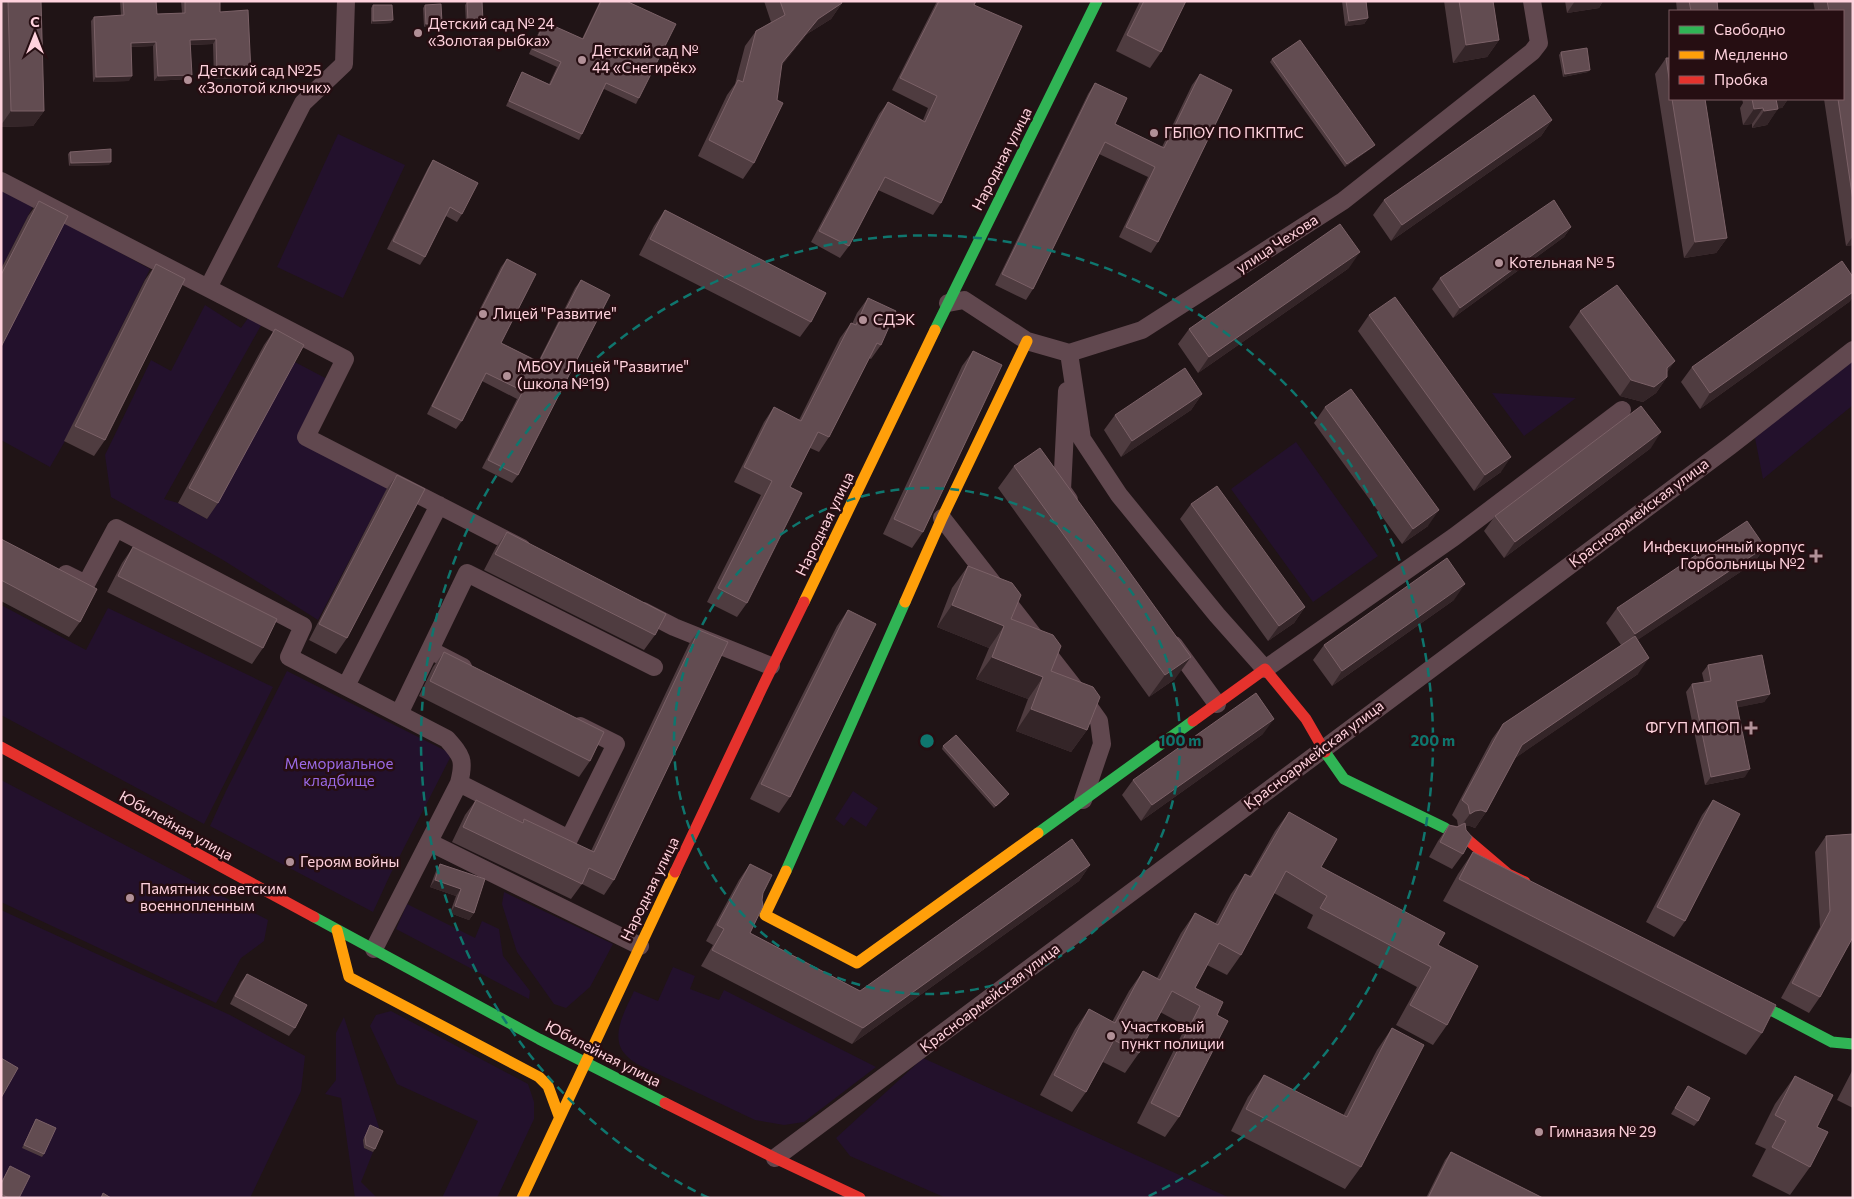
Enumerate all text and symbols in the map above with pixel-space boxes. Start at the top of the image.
north arrow [10,10,60,60]
legend [1669,10,1844,100]
text: С [30,13,40,30]
place label: Детский сад № 24 «Золотая рыбка» [428,14,555,49]
text: Свободно [1714,20,1785,38]
marker: Детский сад № 24 «Золотая рыбка» [412,27,424,39]
place label: Детский сад № 44 «Снегирёк» [592,41,699,76]
text: Медленно [1714,45,1788,63]
marker: Детский сад № 44 «Снегирёк» [576,54,588,66]
place label: Детский сад №25 «Золотой ключик» [198,61,331,96]
text: Пробка [1714,70,1768,88]
marker: Детский сад №25 «Золотой ключик» [182,74,194,86]
street label: Народная улица [967,104,1035,213]
place label: ГБПОУ ПО ПКПТиС [1164,123,1304,141]
marker: ГБПОУ ПО ПКПТиС [1148,127,1160,139]
street label: улица Чехова [1232,210,1321,276]
place label: Котельная № 5 [1509,253,1615,271]
marker: Котельная № 5 [1493,257,1505,269]
place label: Лицей "Развитие" [493,304,617,322]
marker: Лицей "Развитие" [477,308,489,320]
place label: СДЭК [873,310,915,328]
marker: СДЭК [857,314,869,326]
place label: МБОУ Лицей "Развитие" (школа №19) [517,357,689,392]
marker: МБОУ Лицей "Развитие" (школа №19) [501,370,513,382]
street label: Красноармейская улица [1565,454,1712,571]
street label: Народная улица [791,469,857,579]
place label: Инфекционный корпус Горбольницы №2 [1643,537,1805,572]
marker: Инфекционный корпус Горбольницы №2 [1809,549,1823,563]
street label: Красноармейская улица [1240,696,1387,813]
place label: ФГУП МПОП [1646,718,1740,736]
marker: ФГУП МПОП [1744,721,1758,735]
text: 100 m [1159,731,1201,749]
text: 200 m [1411,731,1455,749]
centre of rings [918,732,936,750]
park label: Мемориальное кладбище [285,754,393,789]
street label: Юбилейная улица [116,786,236,864]
street label: Народная улица [616,834,682,944]
place label: Героям войны [300,852,399,870]
marker: Героям войны [284,856,296,868]
place label: Памятник советским военнопленным [140,879,287,914]
marker: Памятник советским военнопленным [124,892,136,904]
street label: Красноармейская улица [916,939,1063,1056]
street label: Юбилейная улица [543,1016,664,1090]
place label: Участковый пункт полиции [1121,1017,1224,1052]
marker: Участковый пункт полиции [1105,1030,1117,1042]
place label: Гимназия № 29 [1549,1122,1656,1140]
marker: Гимназия № 29 [1533,1126,1545,1138]

